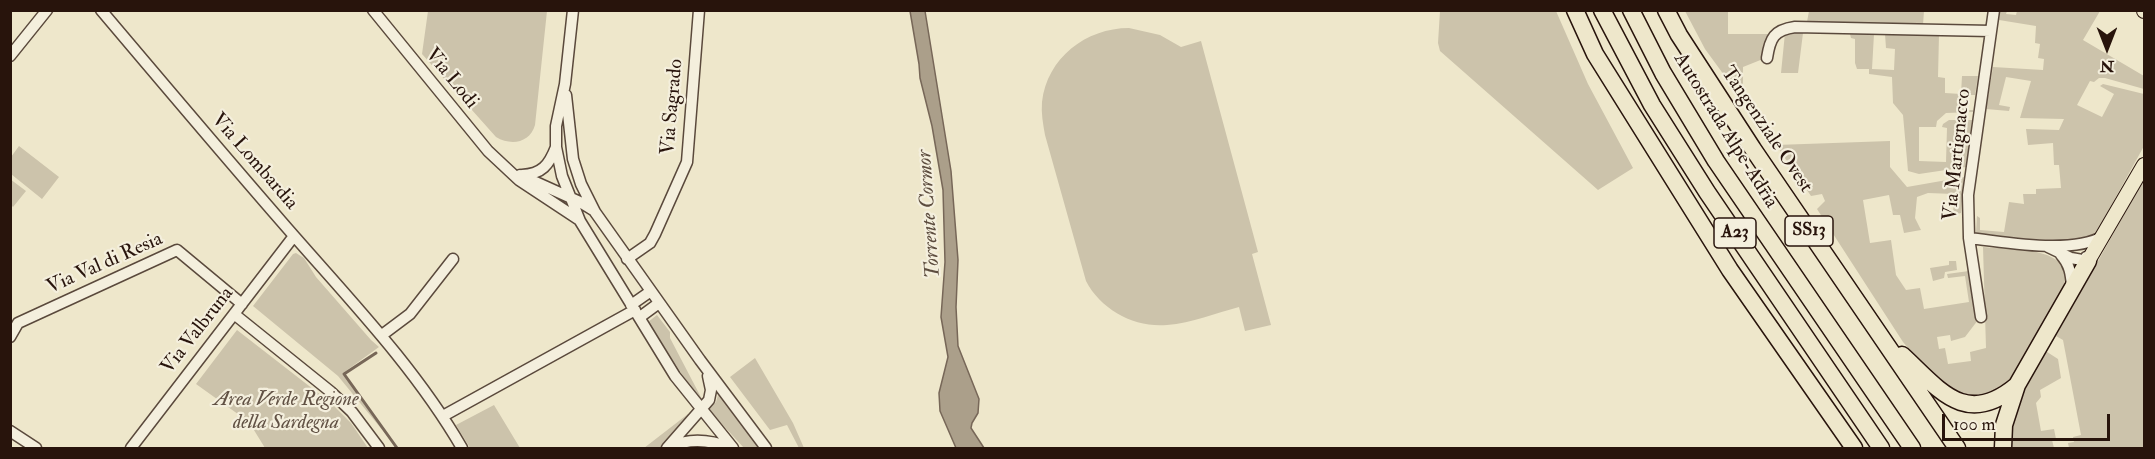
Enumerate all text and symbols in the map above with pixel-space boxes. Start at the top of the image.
north arrow [2077,18,2137,78]
street label: Via Lodi [419,44,483,114]
street label: Autostrada Alpe-Adria [1668,49,1782,213]
text: N [2100,56,2114,76]
street label: Via Sagrado [657,58,689,156]
street label: Tangenziale Ovest [1715,62,1817,198]
street label: Via Martignacco [1939,88,1977,222]
street label: Via Lombardia [206,109,302,215]
water label: Torrente Cormor [913,149,947,279]
road number: SS13 [1785,216,1833,246]
road number: A23 [1714,218,1756,248]
street label: Via Val di Resia [43,228,167,300]
street label: Via Valbruna [157,283,239,379]
park label: Area Verde Regione della Sardegna [213,389,359,436]
scale bar [1945,402,2113,440]
text: 100 m [1953,413,1996,436]

